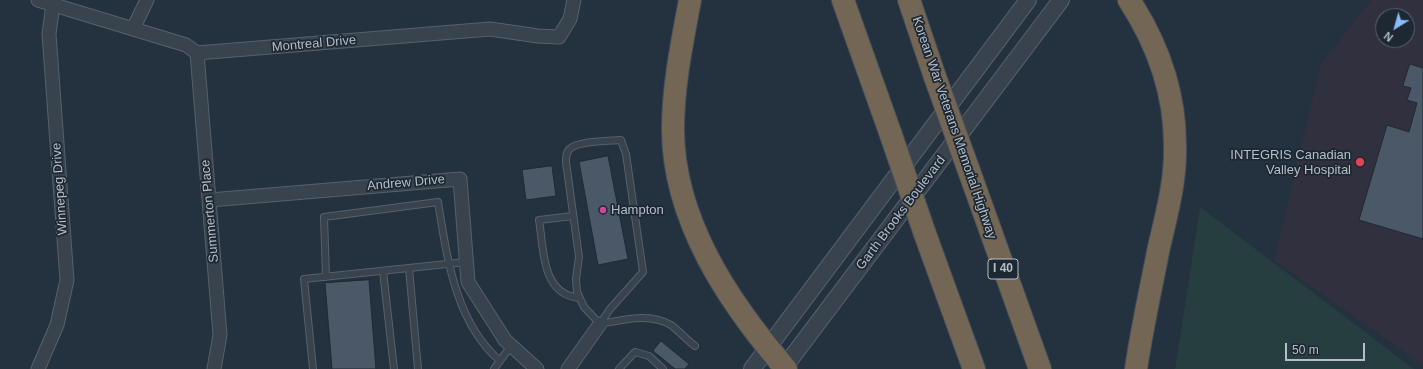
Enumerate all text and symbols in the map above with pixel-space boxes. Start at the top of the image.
north arrow [1375,8,1415,48]
street label: Korean War Veterans Memorial Highway [908,15,1000,241]
text: N [1382,30,1395,44]
street label: Montreal Drive [271,33,357,55]
street label: Winnepeg Drive [49,142,71,236]
place label: INTEGRIS Canadian Valley Hospital [1230,147,1351,178]
street label: Garth Brooks Boulevard [853,153,949,273]
marker: INTEGRIS Canadian Valley Hospital [1354,156,1366,168]
street label: Summerton Place [198,159,222,263]
street label: Andrew Drive [366,172,446,194]
place label: Hampton [611,202,664,218]
marker: Hampton [598,205,608,215]
road number: I 40 [988,259,1018,279]
scale bar [1287,335,1367,361]
text: 50 m [1292,343,1319,357]

